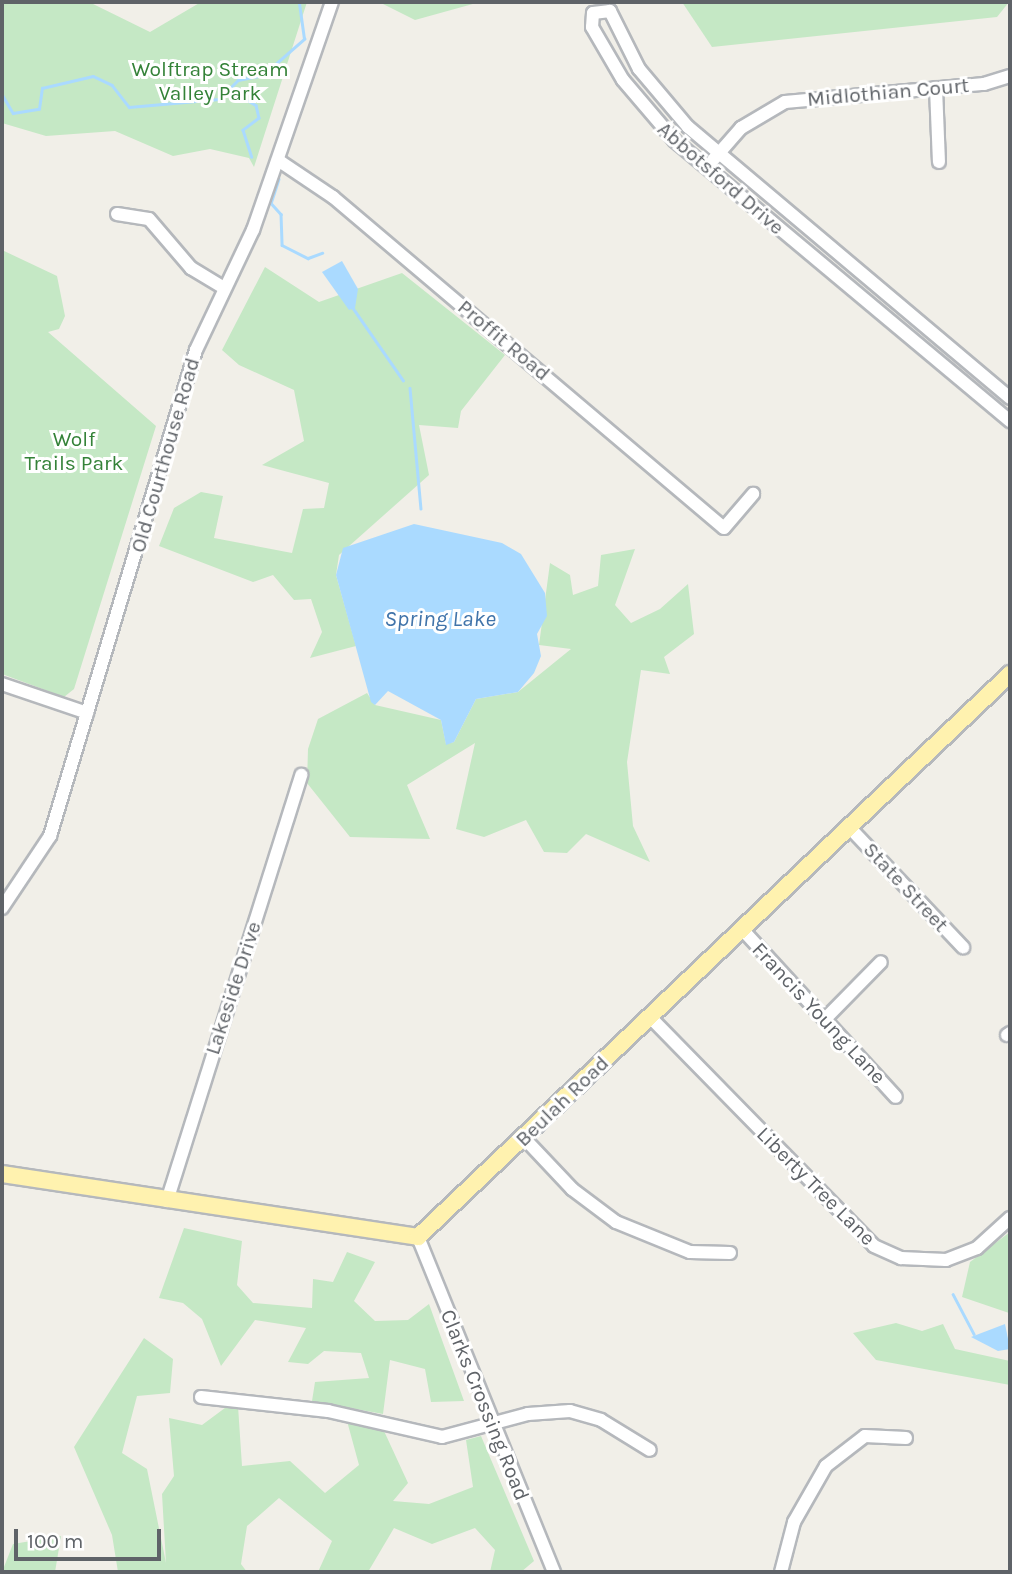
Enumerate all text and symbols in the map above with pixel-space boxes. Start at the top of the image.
park label: Wolftrap Stream Valley Park [131,56,289,106]
street label: Midlothian Court [806,72,970,112]
street label: Abbotsford Drive [653,116,789,240]
street label: Proffit Road [453,294,555,386]
street label: Old Courthouse Road [125,355,205,555]
park label: Wolf Trails Park [25,426,123,476]
water label: Spring Lake [384,605,496,633]
street label: State Street [858,837,954,937]
street label: Lakeside Drive [200,918,266,1058]
street label: Francis Young Lane [747,937,891,1089]
street label: Beulah Road [510,1050,614,1152]
street label: Liberty Tree Lane [751,1121,881,1251]
street label: Clarks Crossing Road [435,1306,535,1504]
scale bar [18,1514,164,1558]
text: 100 m [27,1529,84,1553]

